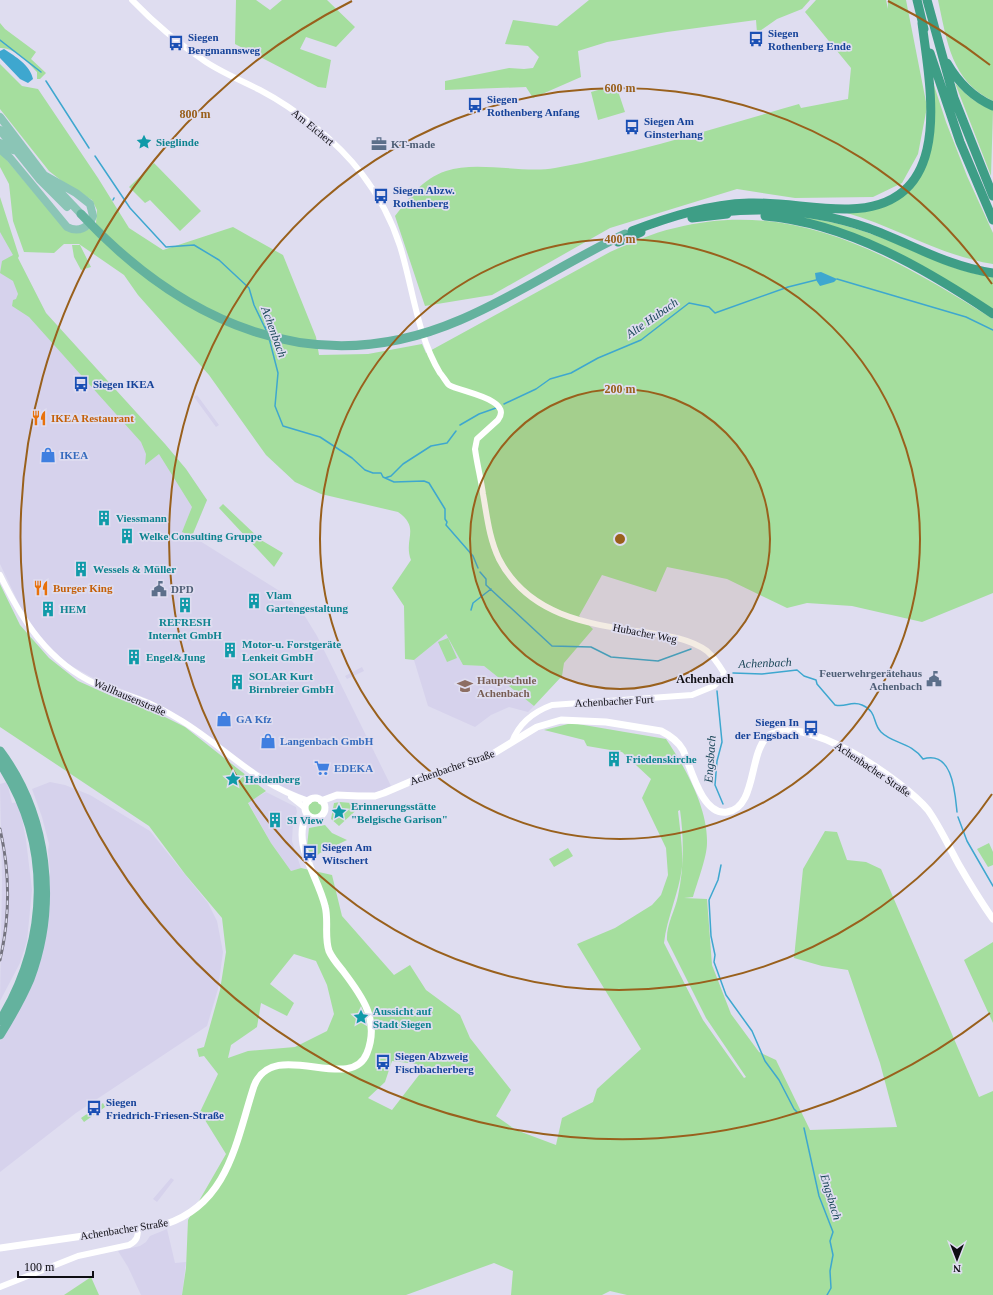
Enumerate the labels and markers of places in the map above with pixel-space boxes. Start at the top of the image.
place label: Siegen Rothenberg Ende [768,27,851,52]
bus stop icon: Siegen Rothenberg Ende [747,30,765,48]
place label: Siegen Bergmannsweg [188,31,261,56]
bus stop icon: Siegen Bergmannsweg [167,34,185,52]
place label: Siegen Rothenberg Anfang [487,93,580,118]
bus stop icon: Siegen Rothenberg Anfang [466,96,484,114]
place label: Siegen Am Ginsterhang [644,115,703,140]
bus stop icon: Siegen Am Ginsterhang [623,118,641,136]
place icon: Sieglinde [135,133,153,151]
office icon: KT-made [370,135,388,153]
place label: Sieglinde [156,136,199,148]
place label: KT-made [391,138,435,150]
place label: Siegen Abzw. Rothenberg [393,184,455,209]
bus stop icon: Siegen Abzw. Rothenberg [372,187,390,205]
bus stop icon: Siegen IKEA [72,375,90,393]
place label: Siegen IKEA [93,378,154,390]
restaurant icon: IKEA Restaurant [30,409,48,427]
place label: IKEA Restaurant [51,412,134,424]
shop icon: IKEA [39,446,57,464]
place label: IKEA [60,449,88,461]
building icon: Viessmann [95,509,113,527]
place label: Viessmann [116,512,167,524]
building icon: Welke Consulting Gruppe [118,527,136,545]
place label: Welke Consulting Gruppe [139,530,262,542]
centre of rings [613,532,627,546]
building icon: Wessels & Müller [72,560,90,578]
place label: Wessels & Müller [93,563,176,575]
restaurant icon: Burger King [32,579,50,597]
public building icon: DPD [150,580,168,598]
place label: Burger King [53,582,113,594]
place label: DPD [171,583,194,595]
place label: Vlam Gartengestaltung [266,589,348,614]
building icon: Vlam Gartengestaltung [245,592,263,610]
building icon: REFRESH Internet GmbH [176,596,194,614]
building icon: HEM [39,600,57,618]
place label: HEM [60,603,87,615]
place label: REFRESH Internet GmbH [148,616,222,641]
place label: Motor-u. Forstgeräte Lenkeit GmbH [242,638,341,663]
building icon: Motor-u. Forstgeräte Lenkeit GmbH [221,641,239,659]
building icon: Engel&Jung [125,648,143,666]
place label: Engel&Jung [146,651,206,663]
place label: Feuerwehrgerätehaus Achenbach [819,667,923,692]
place label: SOLAR Kurt Birnbreier GmbH [249,670,334,695]
public building icon: Feuerwehrgerätehaus Achenbach [925,670,943,688]
building icon: SOLAR Kurt Birnbreier GmbH [228,673,246,691]
place label: Hauptschule Achenbach [477,674,536,699]
school or university icon: Hauptschule Achenbach [456,677,474,695]
shop icon: GA Kfz [215,710,233,728]
place label: GA Kfz [236,713,272,725]
place label: Siegen In der Engsbach [735,716,799,741]
bus stop icon: Siegen In der Engsbach [802,719,820,737]
shop icon: Langenbach GmbH [259,732,277,750]
place label: Langenbach GmbH [280,735,374,747]
building icon: Friedenskirche [605,750,623,768]
place label: Friedenskirche [626,753,697,765]
supermarket icon: EDEKA [313,759,331,777]
place label: EDEKA [334,762,373,774]
place icon: Heidenberg [224,770,242,788]
place label: Heidenberg [245,773,300,785]
place label: Erinnerungsstätte "Belgische Garison" [351,800,448,825]
place icon: Erinnerungsstätte "Belgische Garison" [330,803,348,821]
building icon: SI View [266,811,284,829]
place label: SI View [287,814,323,826]
place label: Siegen Am Witschert [322,841,372,866]
bus stop icon: Siegen Am Witschert [301,844,319,862]
place label: Aussicht auf Stadt Siegen [373,1005,432,1030]
place icon: Aussicht auf Stadt Siegen [352,1008,370,1026]
place label: Siegen Abzweig Fischbacherberg [395,1050,474,1075]
bus stop icon: Siegen Abzweig Fischbacherberg [374,1053,392,1071]
place label: Siegen Friedrich-Friesen-Straße [106,1096,224,1121]
bus stop icon: Siegen Friedrich-Friesen-Straße [85,1099,103,1117]

